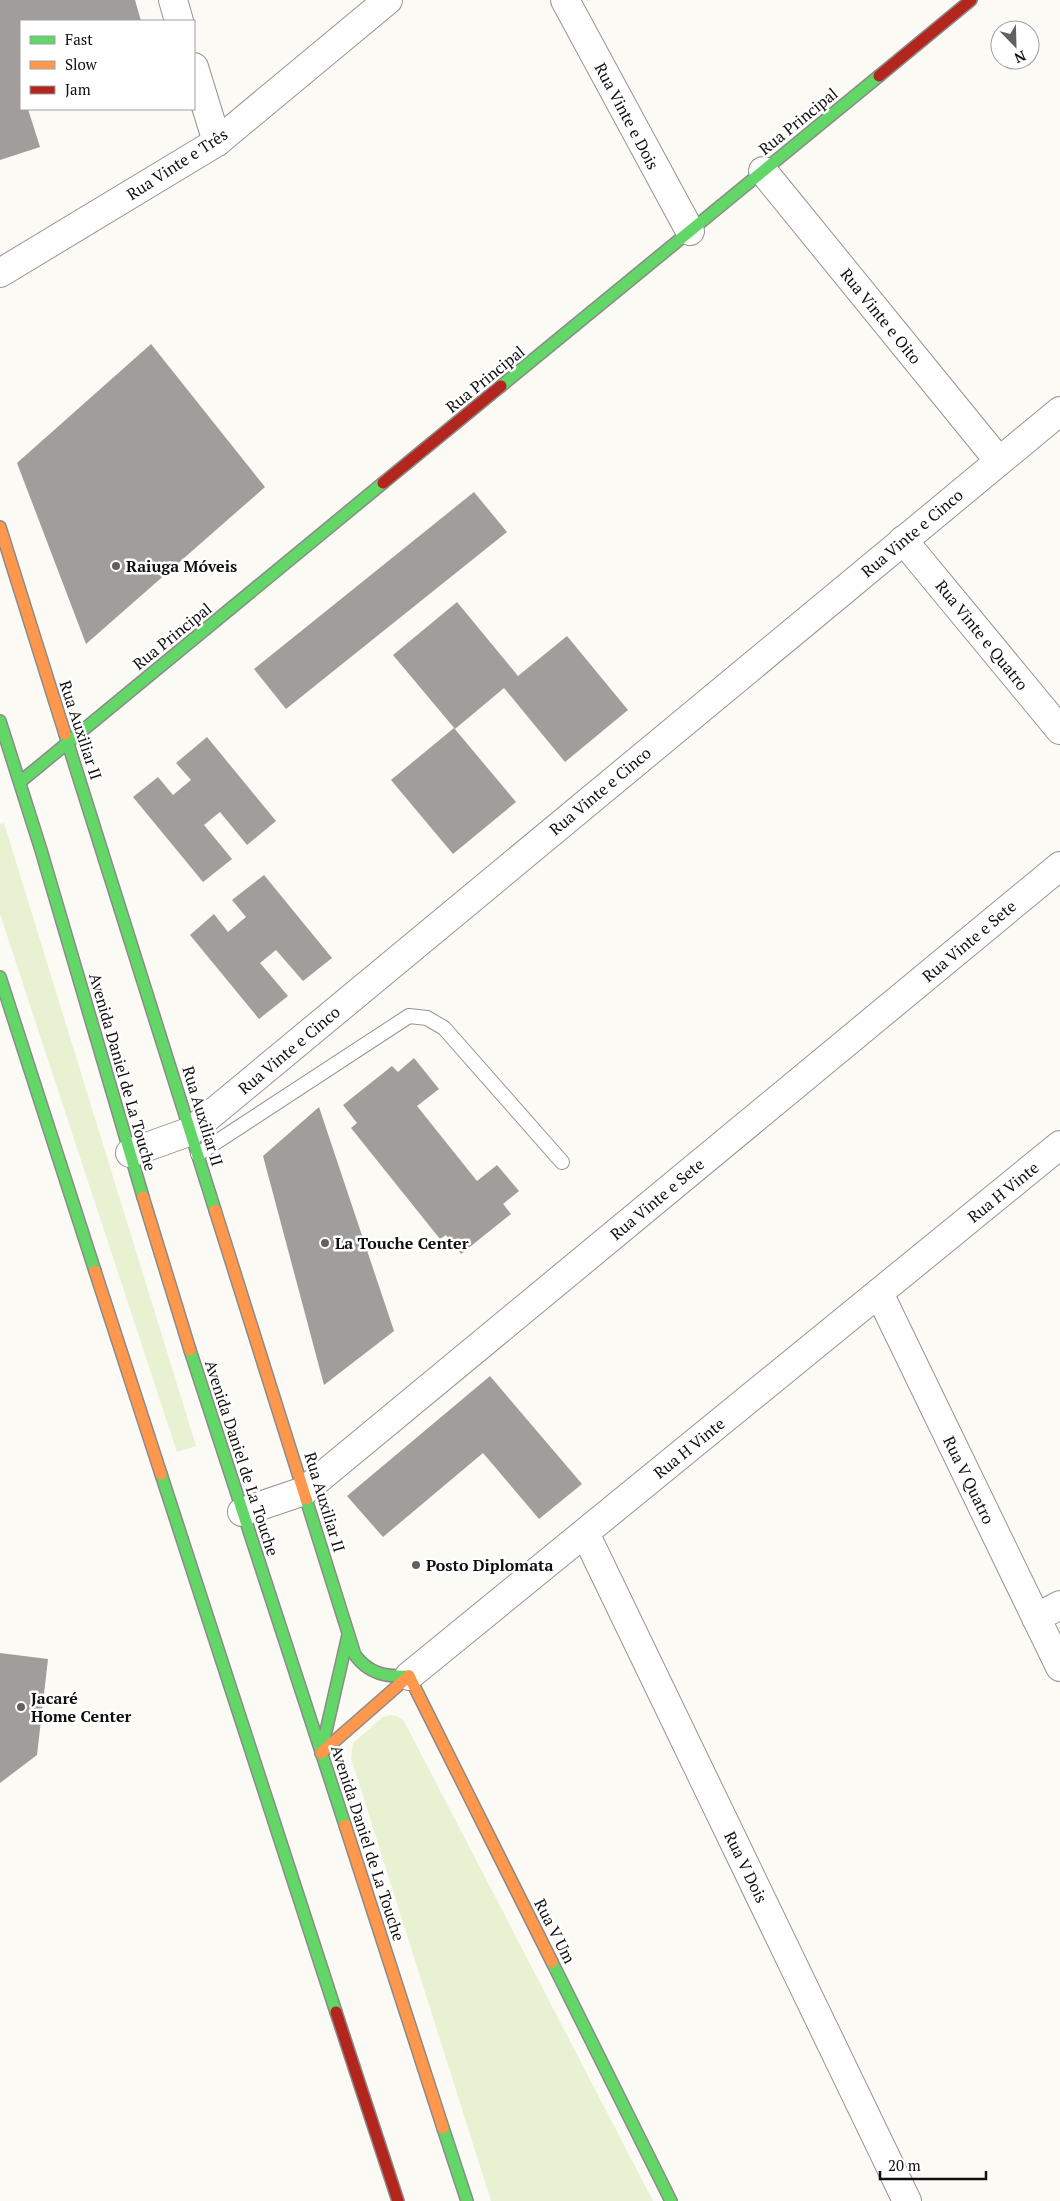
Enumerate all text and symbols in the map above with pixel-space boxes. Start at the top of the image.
legend [20,20,195,110]
north arrow [990,20,1040,70]
text: Fast [65,29,93,49]
text: N [1011,47,1029,68]
text: Slow [65,54,98,74]
street label: Rua Vinte e Dois [590,59,664,173]
text: Jam [65,79,91,99]
street label: Rua Principal [754,82,842,160]
street label: Rua Vinte e Três [122,123,232,205]
street label: Rua Vinte e Oito [836,263,927,369]
street label: Rua Principal [441,340,529,418]
street label: Rua Vinte e Cinco [856,484,968,582]
place label: Raiuga Móveis [126,555,237,577]
marker: Raiuga Móveis [110,560,122,572]
street label: Rua Vinte e Quatro [931,575,1033,695]
street label: Rua Principal [128,597,216,675]
street label: Rua Auxiliar II [55,677,107,783]
street label: Rua Vinte e Cinco [544,742,656,840]
street label: Rua Vinte e Sete [917,895,1021,987]
street label: Avenida Daniel de La Touche [84,971,162,1173]
street label: Rua Vinte e Cinco [233,1001,345,1099]
street label: Rua Auxiliar II [177,1063,229,1169]
street label: Rua Vinte e Sete [605,1153,709,1245]
street label: Rua H Vinte [963,1156,1043,1228]
place label: La Touche Center [335,1232,469,1254]
marker: La Touche Center [319,1237,331,1249]
street label: Avenida Daniel de La Touche [200,1357,284,1559]
street label: Rua H Vinte [649,1412,729,1484]
street label: Rua V Quatro [938,1432,1000,1528]
street label: Rua Auxiliar II [299,1449,351,1555]
place label: Posto Diplomata [426,1554,553,1576]
marker: Posto Diplomata [410,1559,422,1571]
place label: Jacaré Home Center [31,1687,131,1727]
marker: Jacaré Home Center [15,1701,27,1713]
street label: Avenida Daniel de La Touche [326,1742,410,1944]
street label: Rua V Dois [719,1827,773,1907]
street label: Rua V Um [529,1895,581,1967]
scale bar [880,2148,986,2180]
text: 20 m [888,2155,921,2175]

